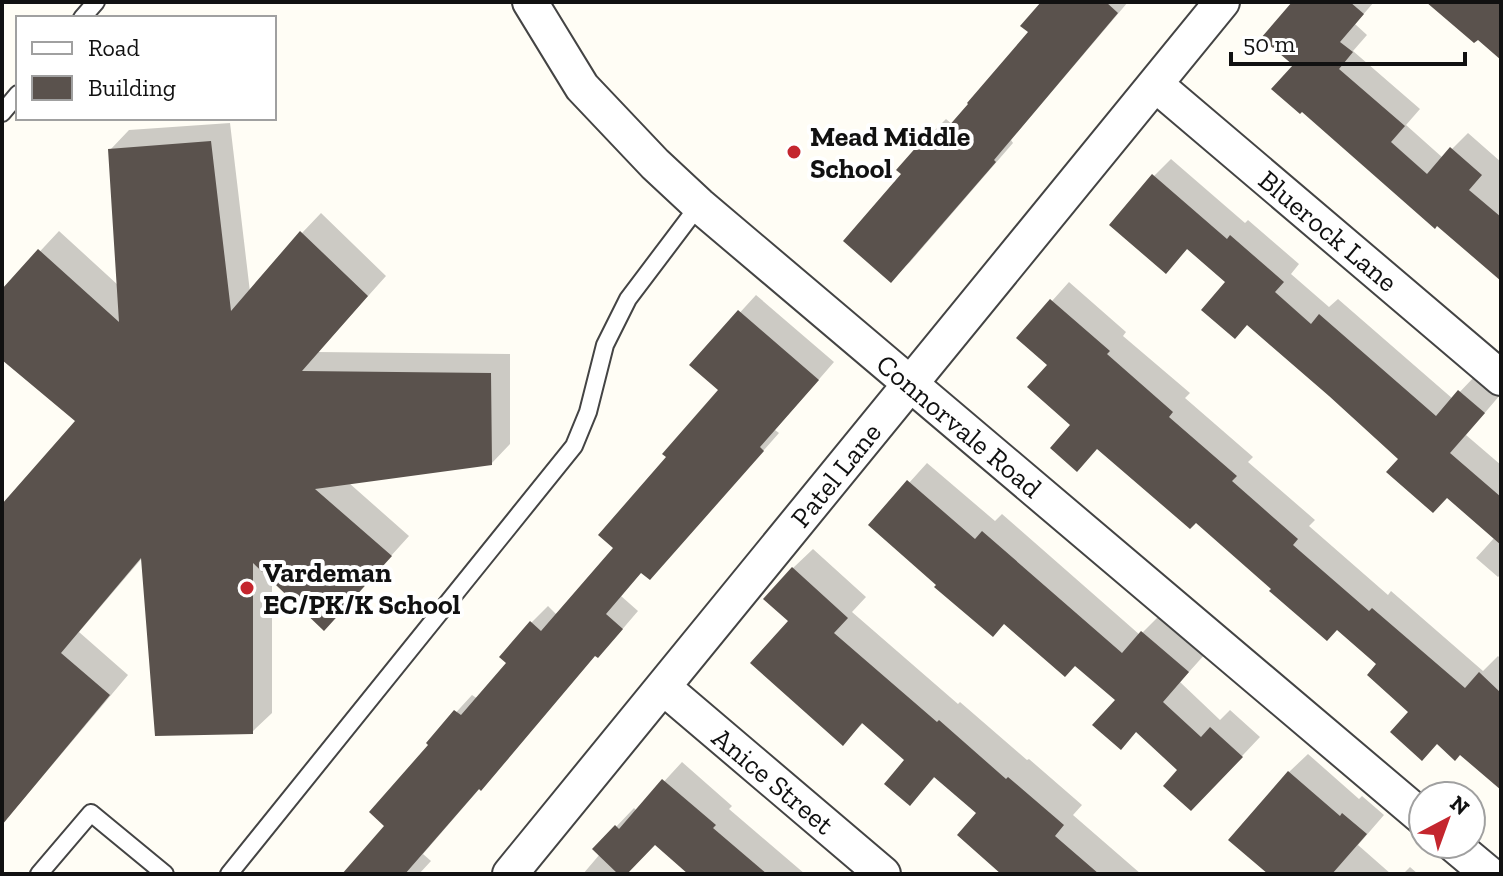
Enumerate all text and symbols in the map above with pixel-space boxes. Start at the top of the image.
legend [16,16,276,120]
scale bar [1231,16,1465,66]
text: 50 m [1243,29,1296,58]
text: Road [88,33,140,62]
text: Building [88,73,176,102]
place label: Mead Middle School [810,120,970,185]
marker: Mead Middle School [785,143,803,161]
street label: Bluerock Lane [1252,163,1404,299]
street label: Connorvale Road [870,347,1048,505]
street label: Patel Lane [784,416,888,534]
place label: Vardeman EC/PK/K School [263,556,461,621]
marker: Vardeman EC/PK/K School [238,579,256,597]
street label: Anice Street [706,721,841,842]
north arrow [1407,780,1487,860]
text: N [1445,790,1475,821]

